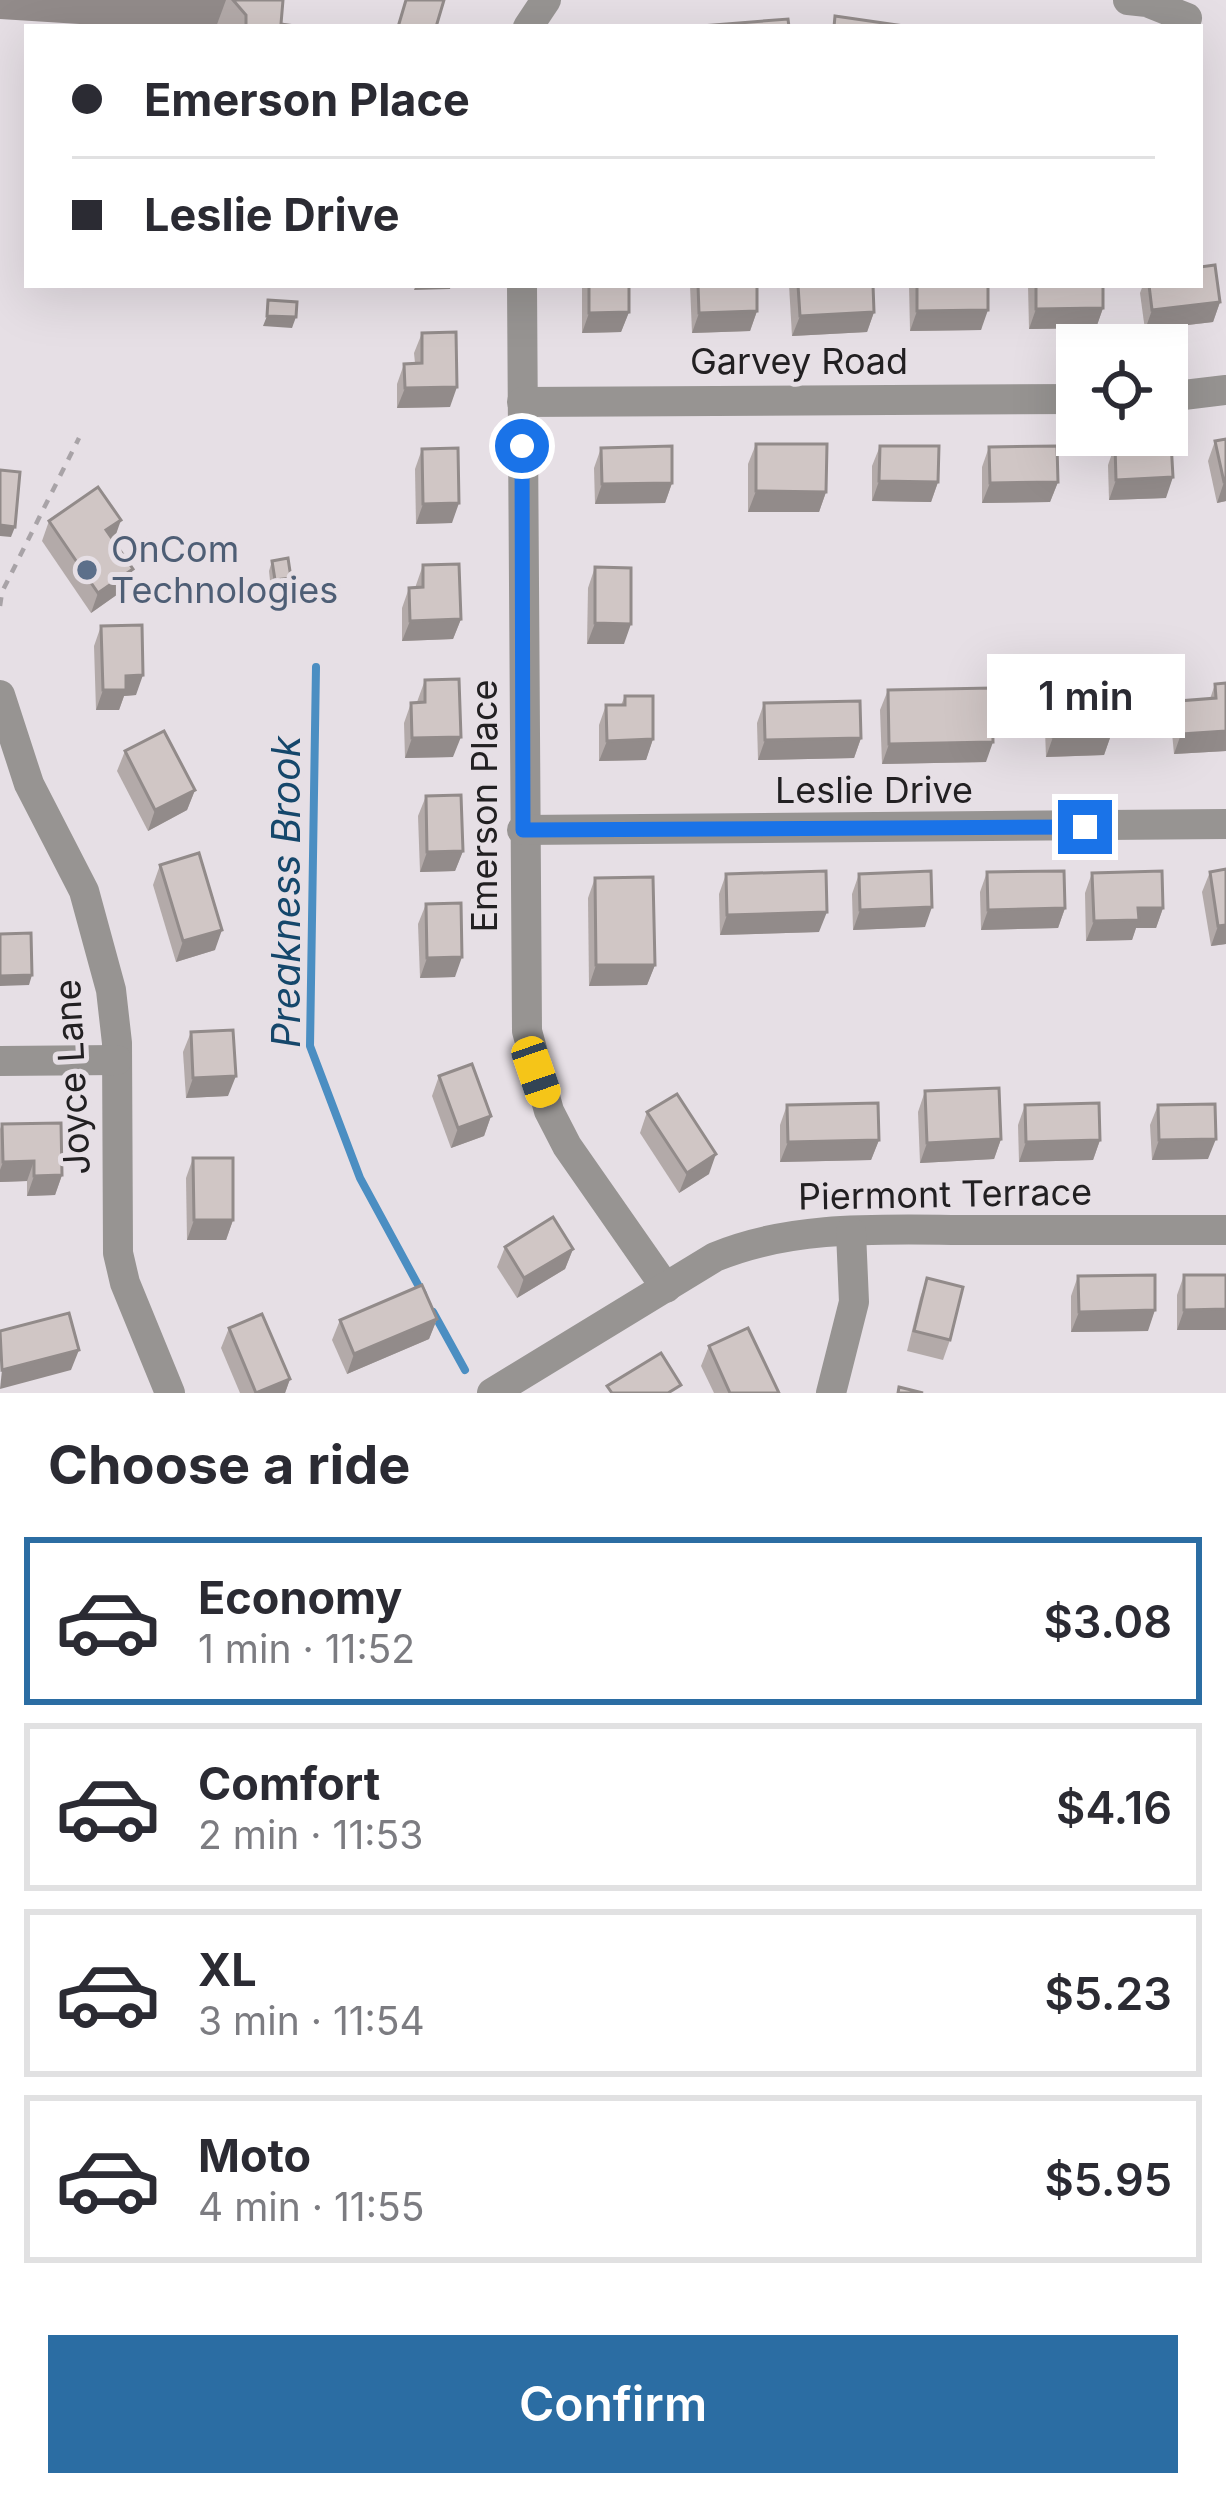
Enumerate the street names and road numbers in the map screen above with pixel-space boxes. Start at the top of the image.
street label: Garvey Road [690,339,908,383]
street label: Emerson Place [462,679,506,933]
street label: Leslie Drive [775,768,973,812]
street label: Joyce Lane [45,978,99,1176]
street label: Piermont Terrace [798,1169,1092,1219]

